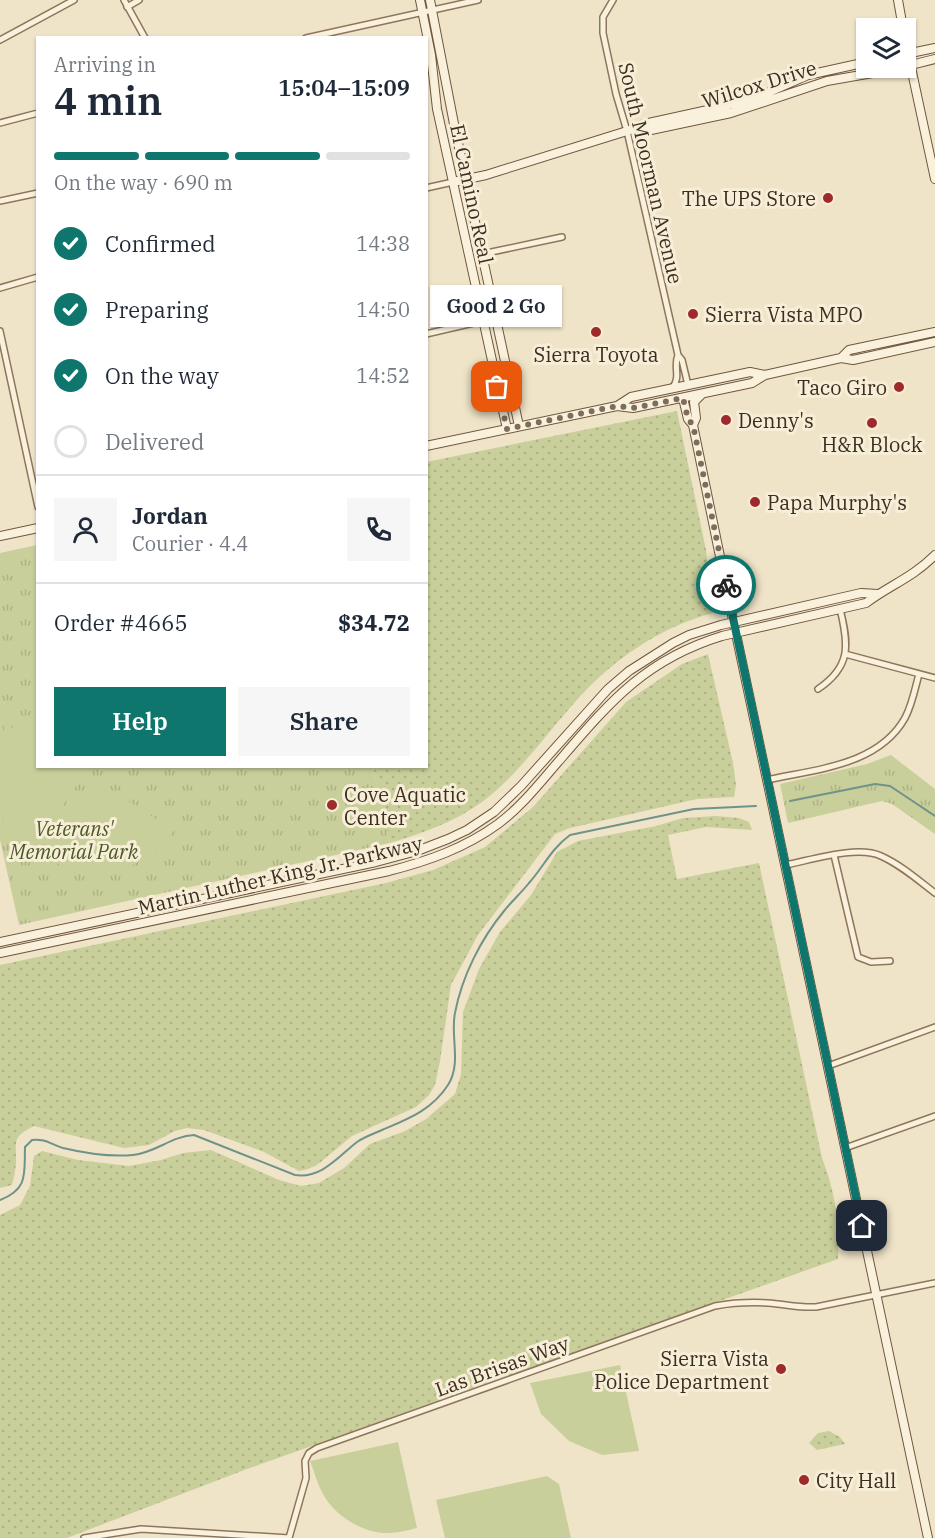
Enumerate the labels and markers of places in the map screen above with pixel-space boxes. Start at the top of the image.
place label: The UPS Store [682,185,816,212]
marker: The UPS Store [821,191,835,205]
callout: Good 2 Go [431,285,563,327]
place label: Sierra Vista MPO [705,301,863,328]
marker: Sierra Vista MPO [686,307,700,321]
marker: Sierra Toyota [589,325,603,339]
place label: Sierra Toyota [533,341,659,368]
pin [471,361,522,412]
place label: Taco Giro [797,374,887,401]
marker: Taco Giro [892,380,906,394]
place label: Denny's [738,407,814,434]
marker: Denny's [719,413,733,427]
marker: H&R Block [865,416,879,430]
place label: H&R Block [822,431,923,458]
place label: Papa Murphy's [767,489,907,516]
marker: Papa Murphy's [748,495,762,509]
place label: Cove Aquatic Center [344,781,466,831]
marker: Cove Aquatic Center [325,798,339,812]
pin [836,1200,887,1251]
place label: Sierra Vista Police Department [594,1345,769,1395]
marker: Sierra Vista Police Department [774,1362,788,1376]
place label: City Hall [816,1467,896,1494]
marker: City Hall [797,1473,811,1487]

